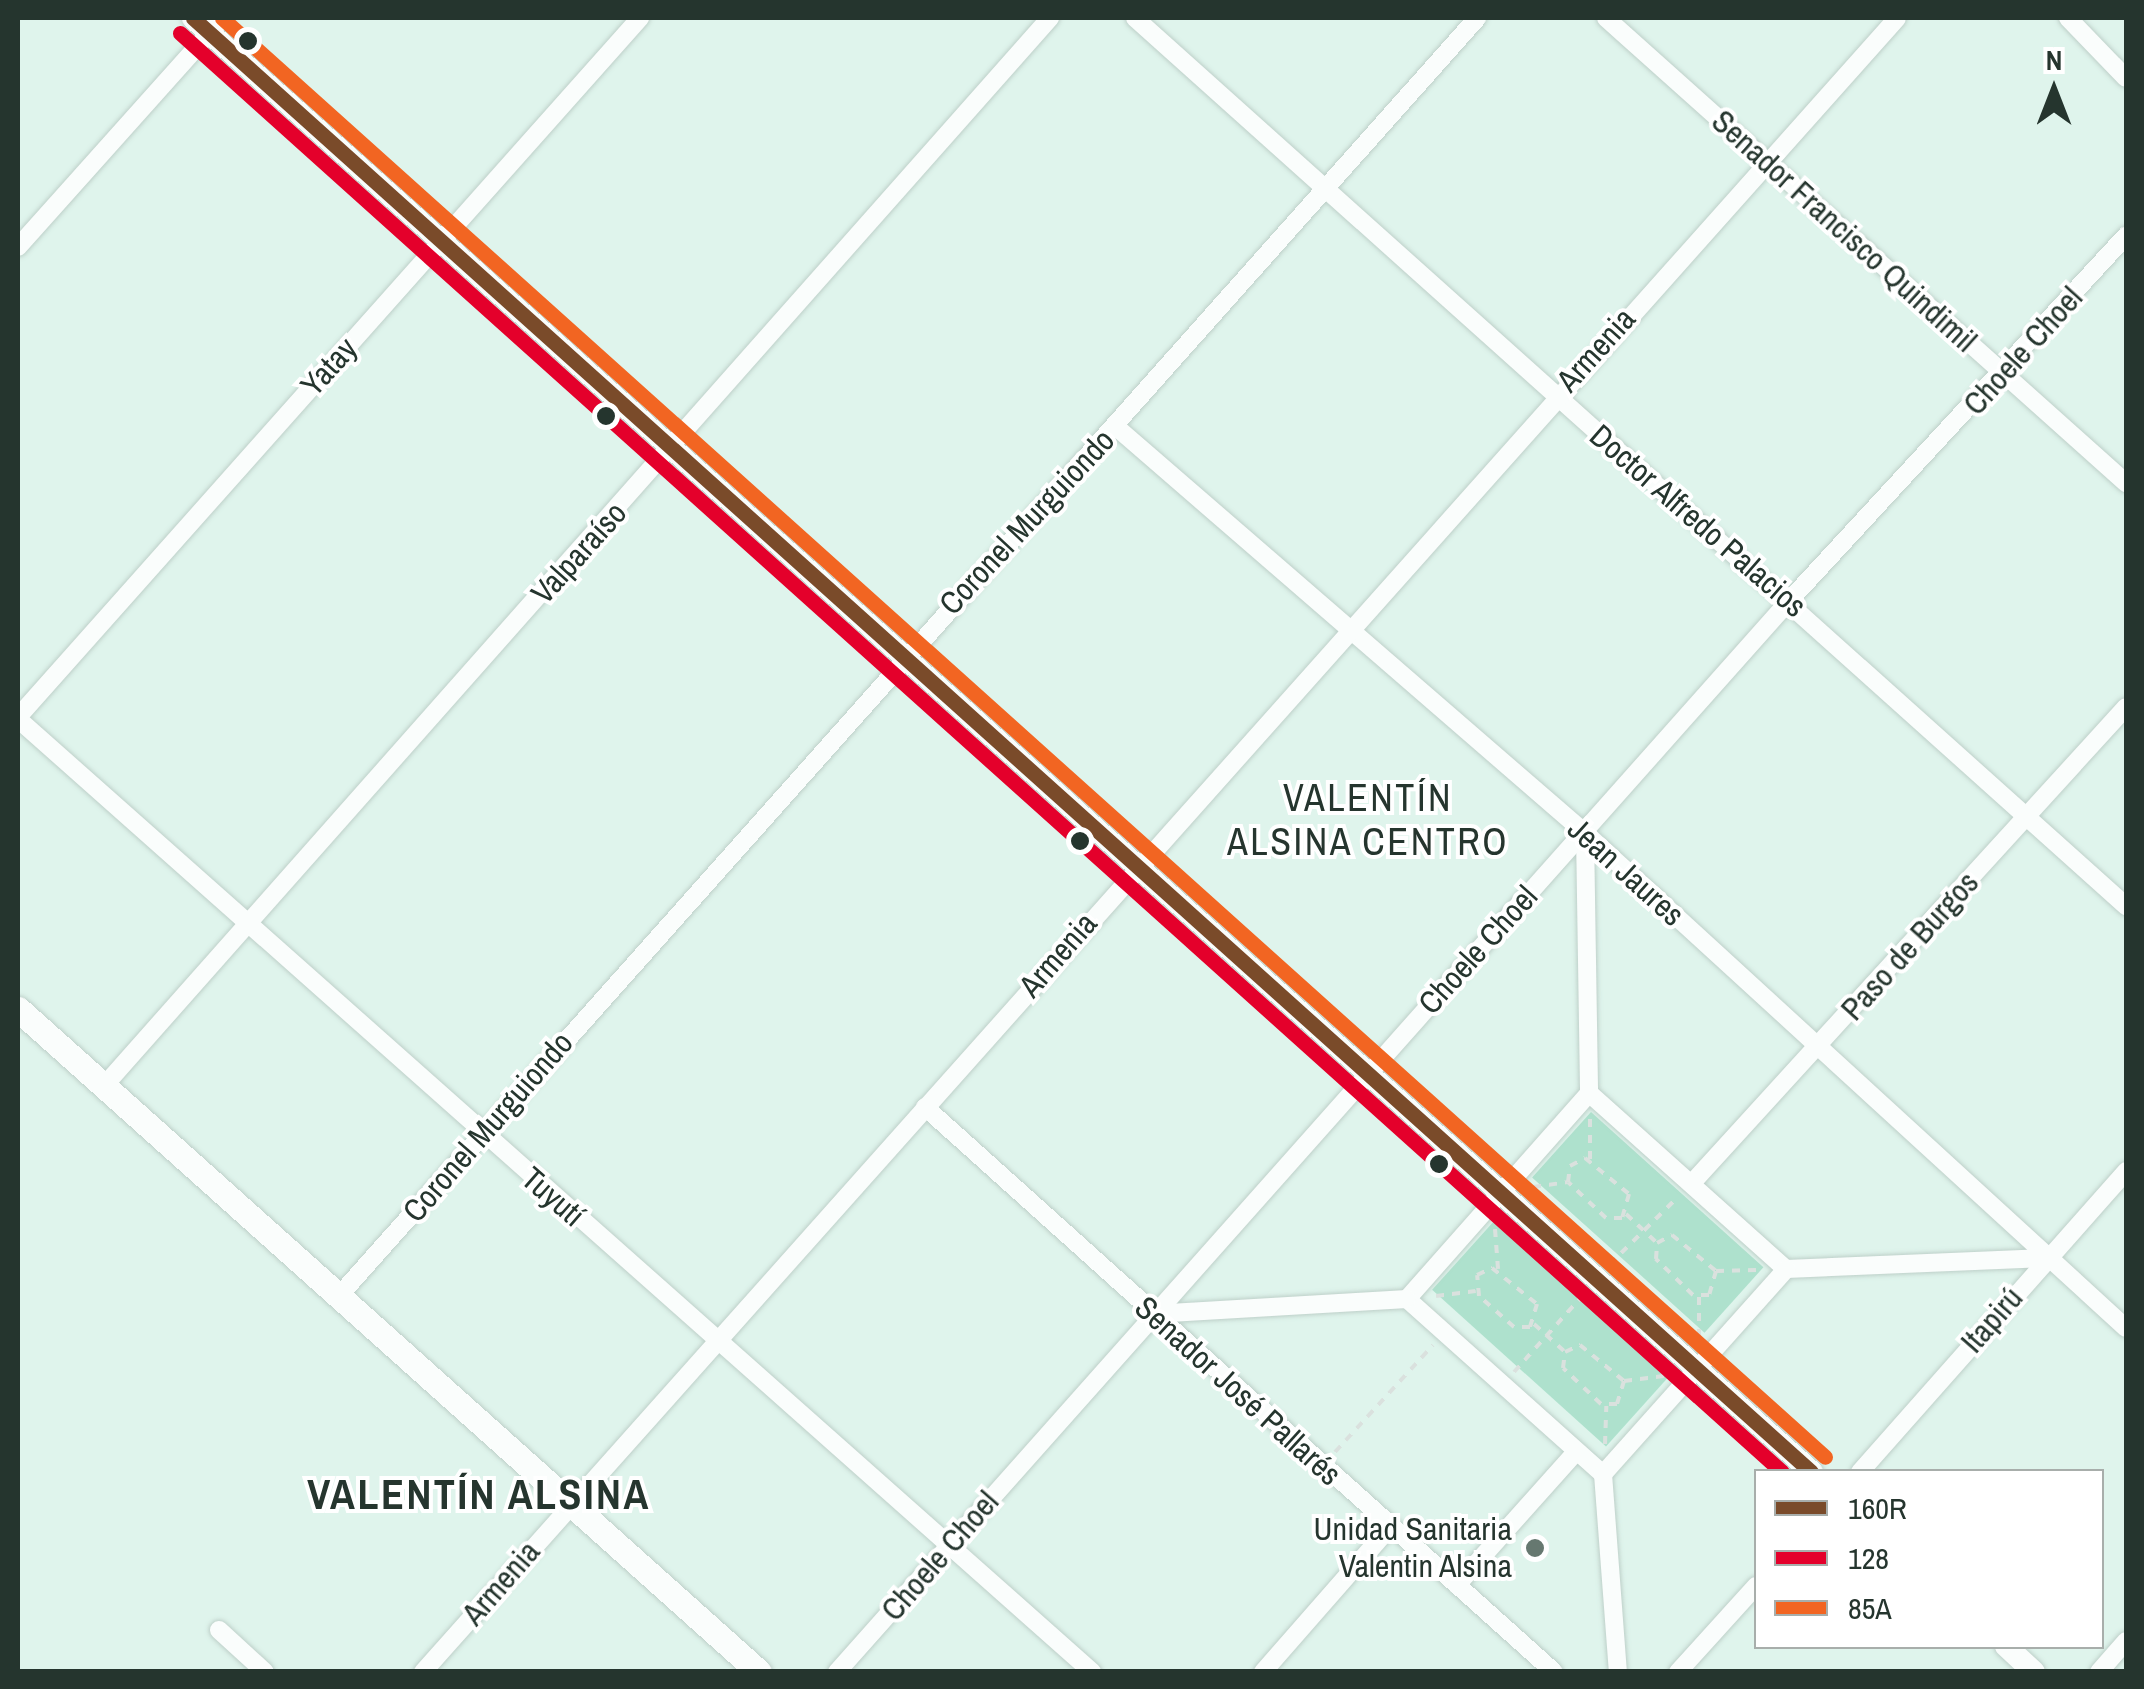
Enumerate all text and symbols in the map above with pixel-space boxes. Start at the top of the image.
unlabelled marker [238,31,258,51]
north arrow [2004,40,2104,140]
text: N [2046,41,2062,79]
street label: Senador Francisco Quindimil [1704,102,1984,360]
street label: Choele Choel [1956,279,2090,423]
street label: Armenia [1549,300,1643,400]
street label: Yatay [293,330,365,404]
unlabelled marker [596,406,616,426]
street label: Doctor Alfredo Palacios [1581,416,1815,626]
street label: Coronel Murguiondo [931,421,1123,623]
street label: Valparaíso [523,494,635,612]
district label: VALENTÍN ALSINA CENTRO [1226,775,1510,864]
street label: Jean Jaures [1560,810,1692,934]
unlabelled marker [1070,831,1090,851]
street label: Paso de Burgos [1833,864,1987,1028]
street label: Choele Choel [1411,878,1545,1022]
street label: Armenia [1011,905,1105,1005]
street label: Coronel Murguiondo [395,1024,581,1230]
unlabelled marker [1429,1154,1449,1174]
street label: Tuyutí [514,1159,592,1235]
street label: Itapirú [1953,1279,2031,1361]
street label: Senador José Pallarés [1127,1288,1349,1494]
district label: VALENTÍN ALSINA [307,1469,651,1519]
legend [1754,1469,2104,1649]
street label: Choele Choel [873,1483,1007,1629]
text: 160R [1848,1488,1907,1528]
place label: Unidad Sanitaria Valentin Alsina [1314,1511,1512,1586]
street label: Armenia [454,1533,548,1633]
marker: Unidad Sanitaria Valentin Alsina [1522,1535,1548,1561]
text: 128 [1848,1538,1889,1578]
text: 85A [1848,1588,1892,1628]

